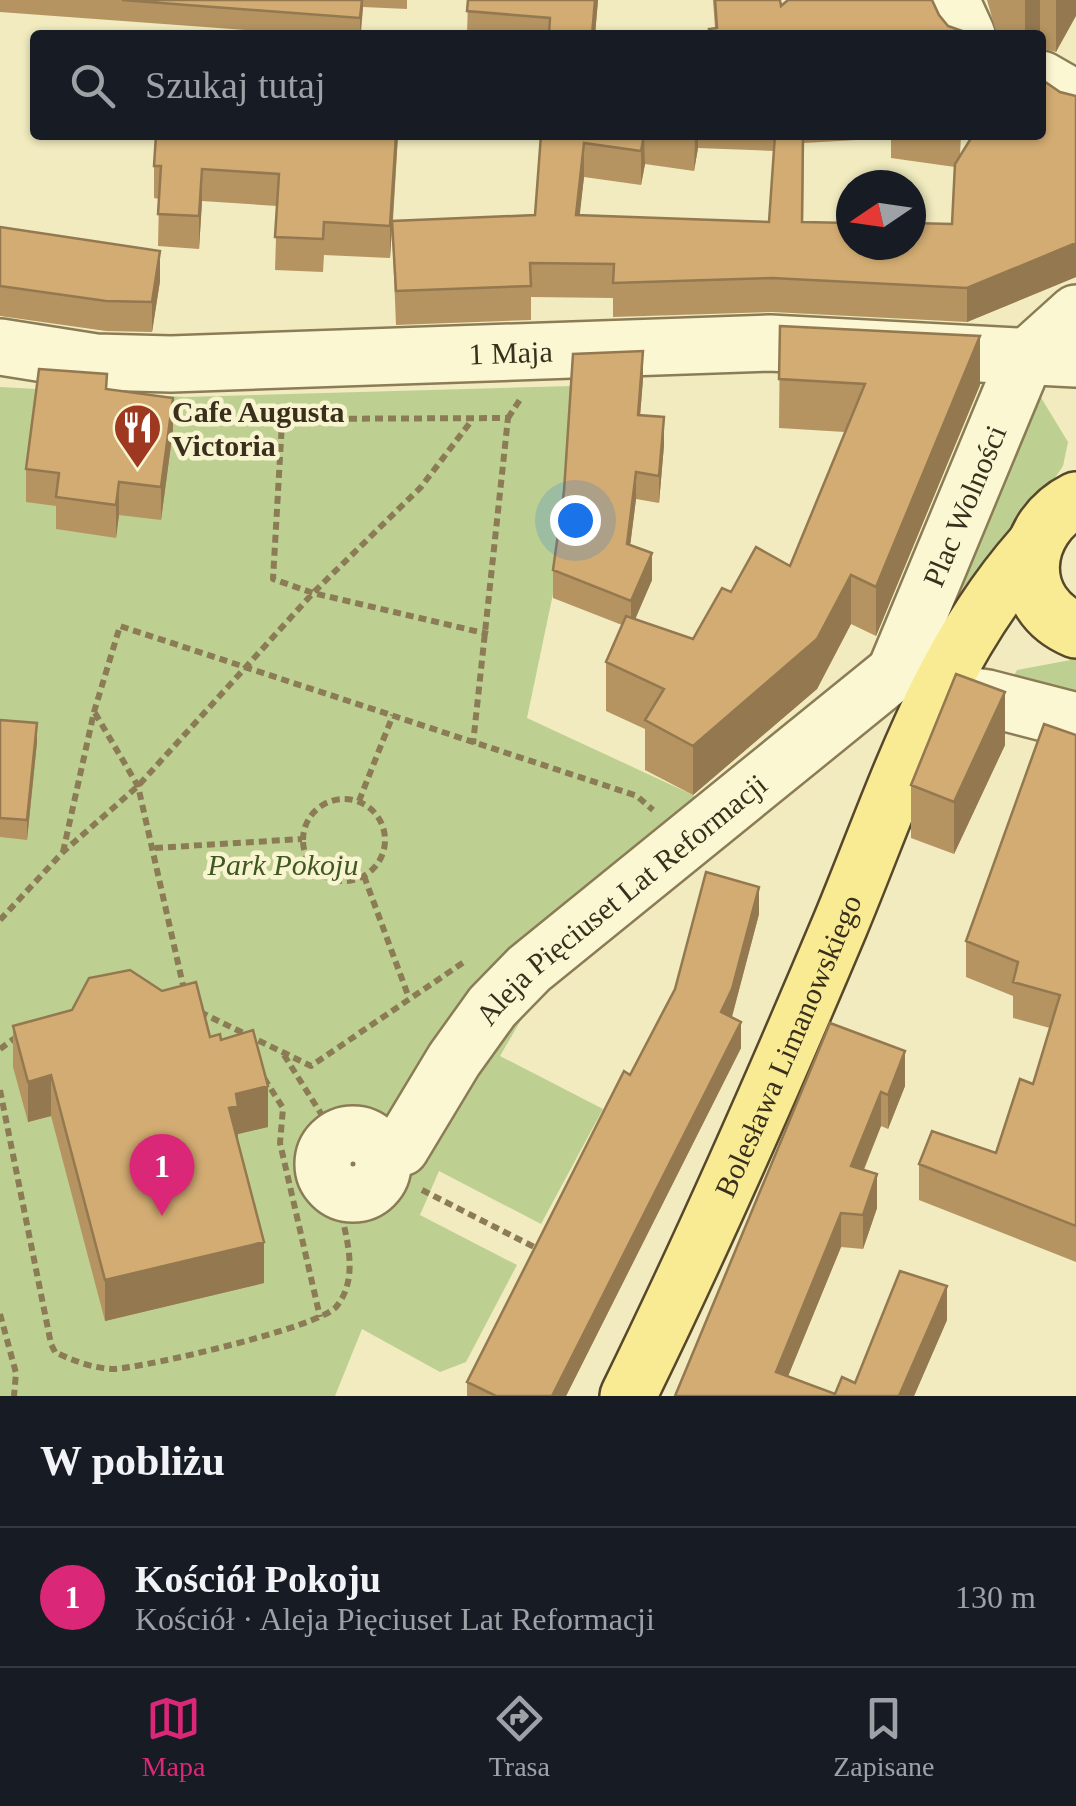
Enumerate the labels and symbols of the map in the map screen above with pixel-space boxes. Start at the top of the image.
north arrow [836,170,926,260]
street label: 1 Maja [468,334,553,370]
place label: Cafe Augusta Victoria [172,395,345,462]
restaurant icon: Cafe Augusta Victoria [111,402,163,470]
street label: Plac Wolności [916,420,1012,591]
your location [550,495,601,546]
street label: Aleja Pięciuset Lat Reformacji [468,767,773,1031]
park label: Park Pokoju [207,848,358,881]
street label: Bolesława Limanowskiego [707,890,867,1202]
pin: 1 [130,1134,194,1216]

